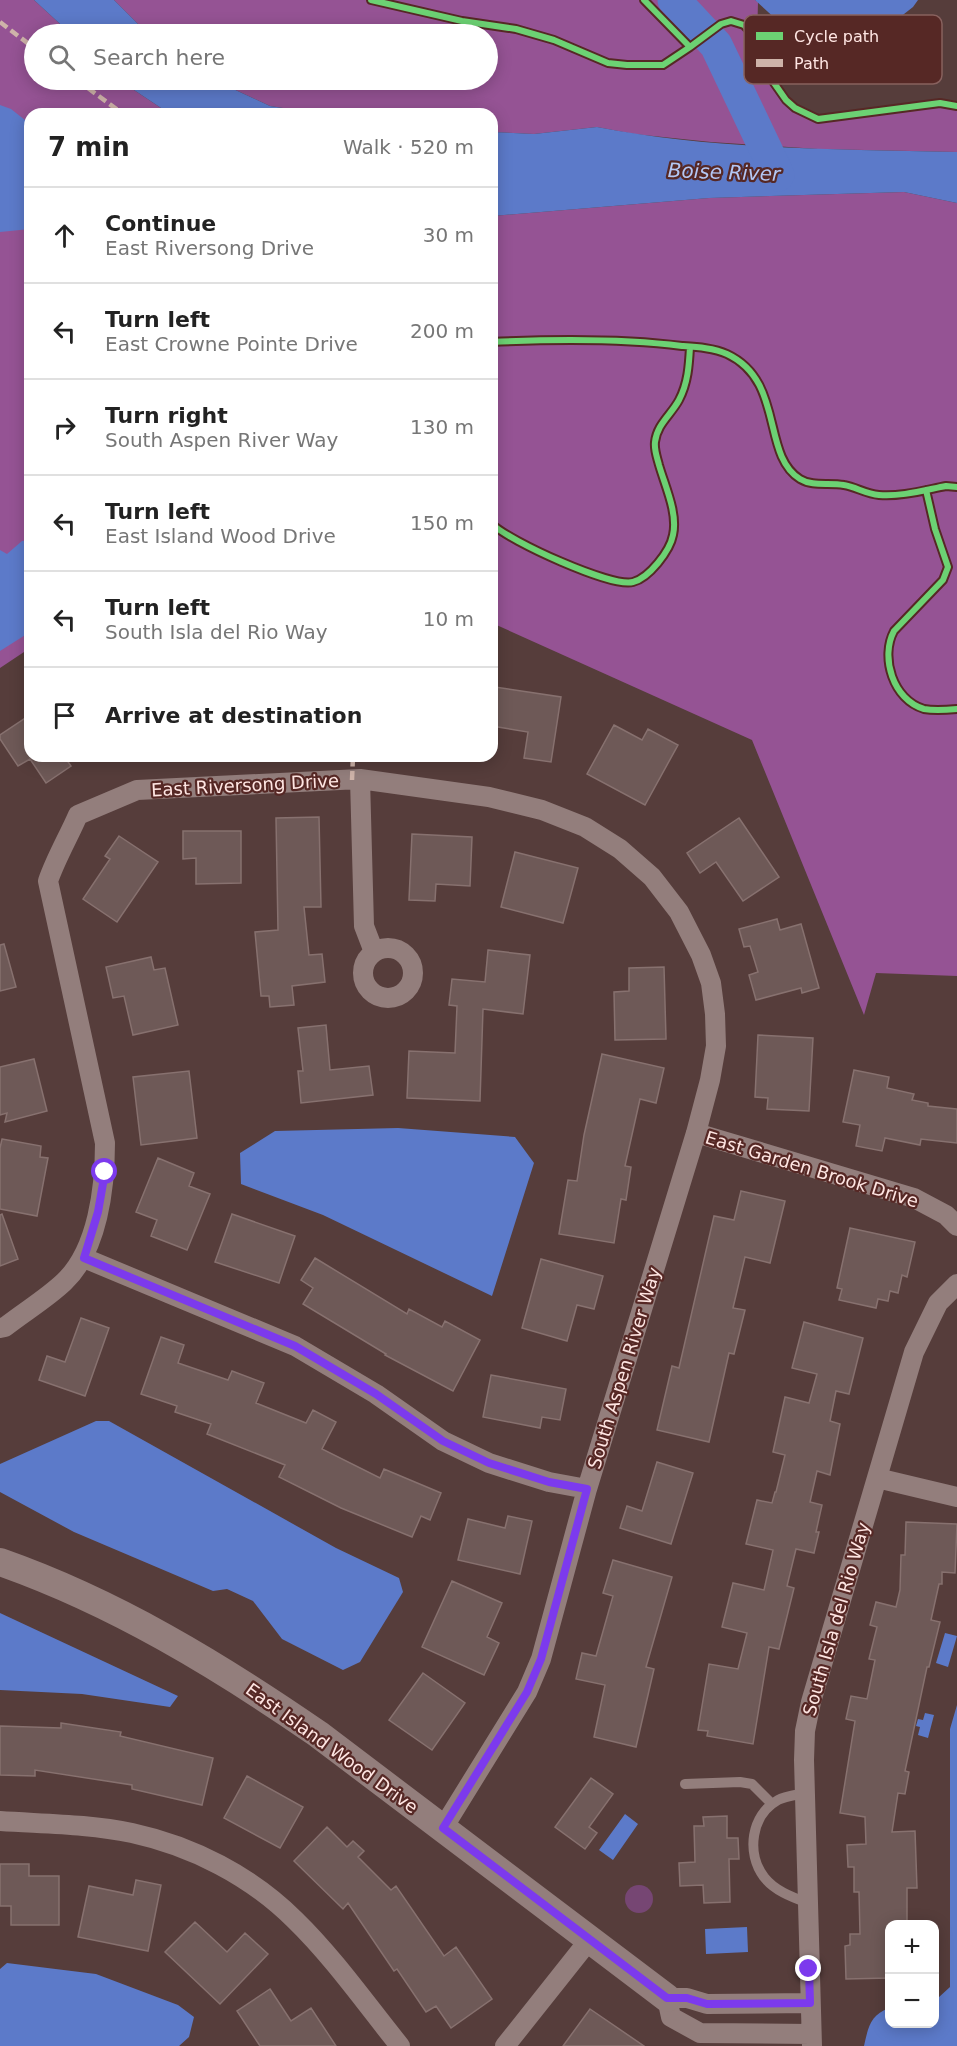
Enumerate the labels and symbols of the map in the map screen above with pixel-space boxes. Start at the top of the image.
legend [744,15,942,84]
text: Cycle path [794,27,879,46]
text: Path [794,54,829,73]
water label: Boise River [667,158,782,186]
street label: East Riversong Drive [151,770,339,800]
street label: East Garden Brook Drive [703,1127,921,1211]
route start [91,1158,117,1184]
street label: South Aspen River Way [583,1264,665,1472]
street label: South Isla del Rio Way [798,1520,874,1718]
street label: East Island Wood Drive [242,1678,422,1818]
route end [795,1955,821,1981]

